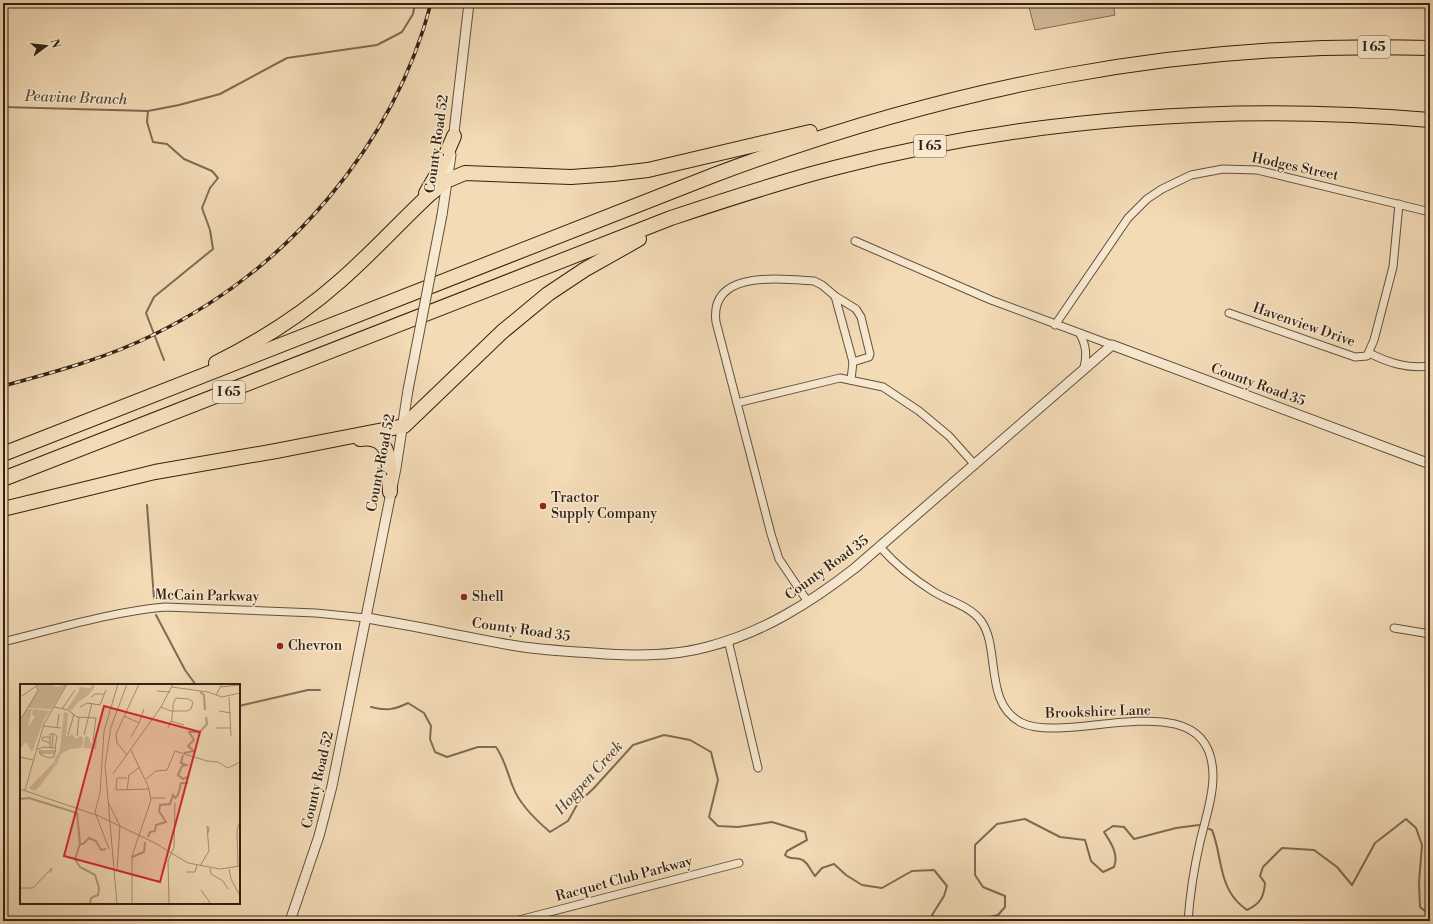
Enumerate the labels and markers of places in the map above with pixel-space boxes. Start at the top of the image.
place label: Tractor Supply Company [551,489,657,523]
marker: Tractor Supply Company [538,501,548,511]
place label: Shell [472,588,504,606]
marker: Shell [459,592,469,602]
place label: Chevron [288,637,343,655]
marker: Chevron [275,641,285,651]

